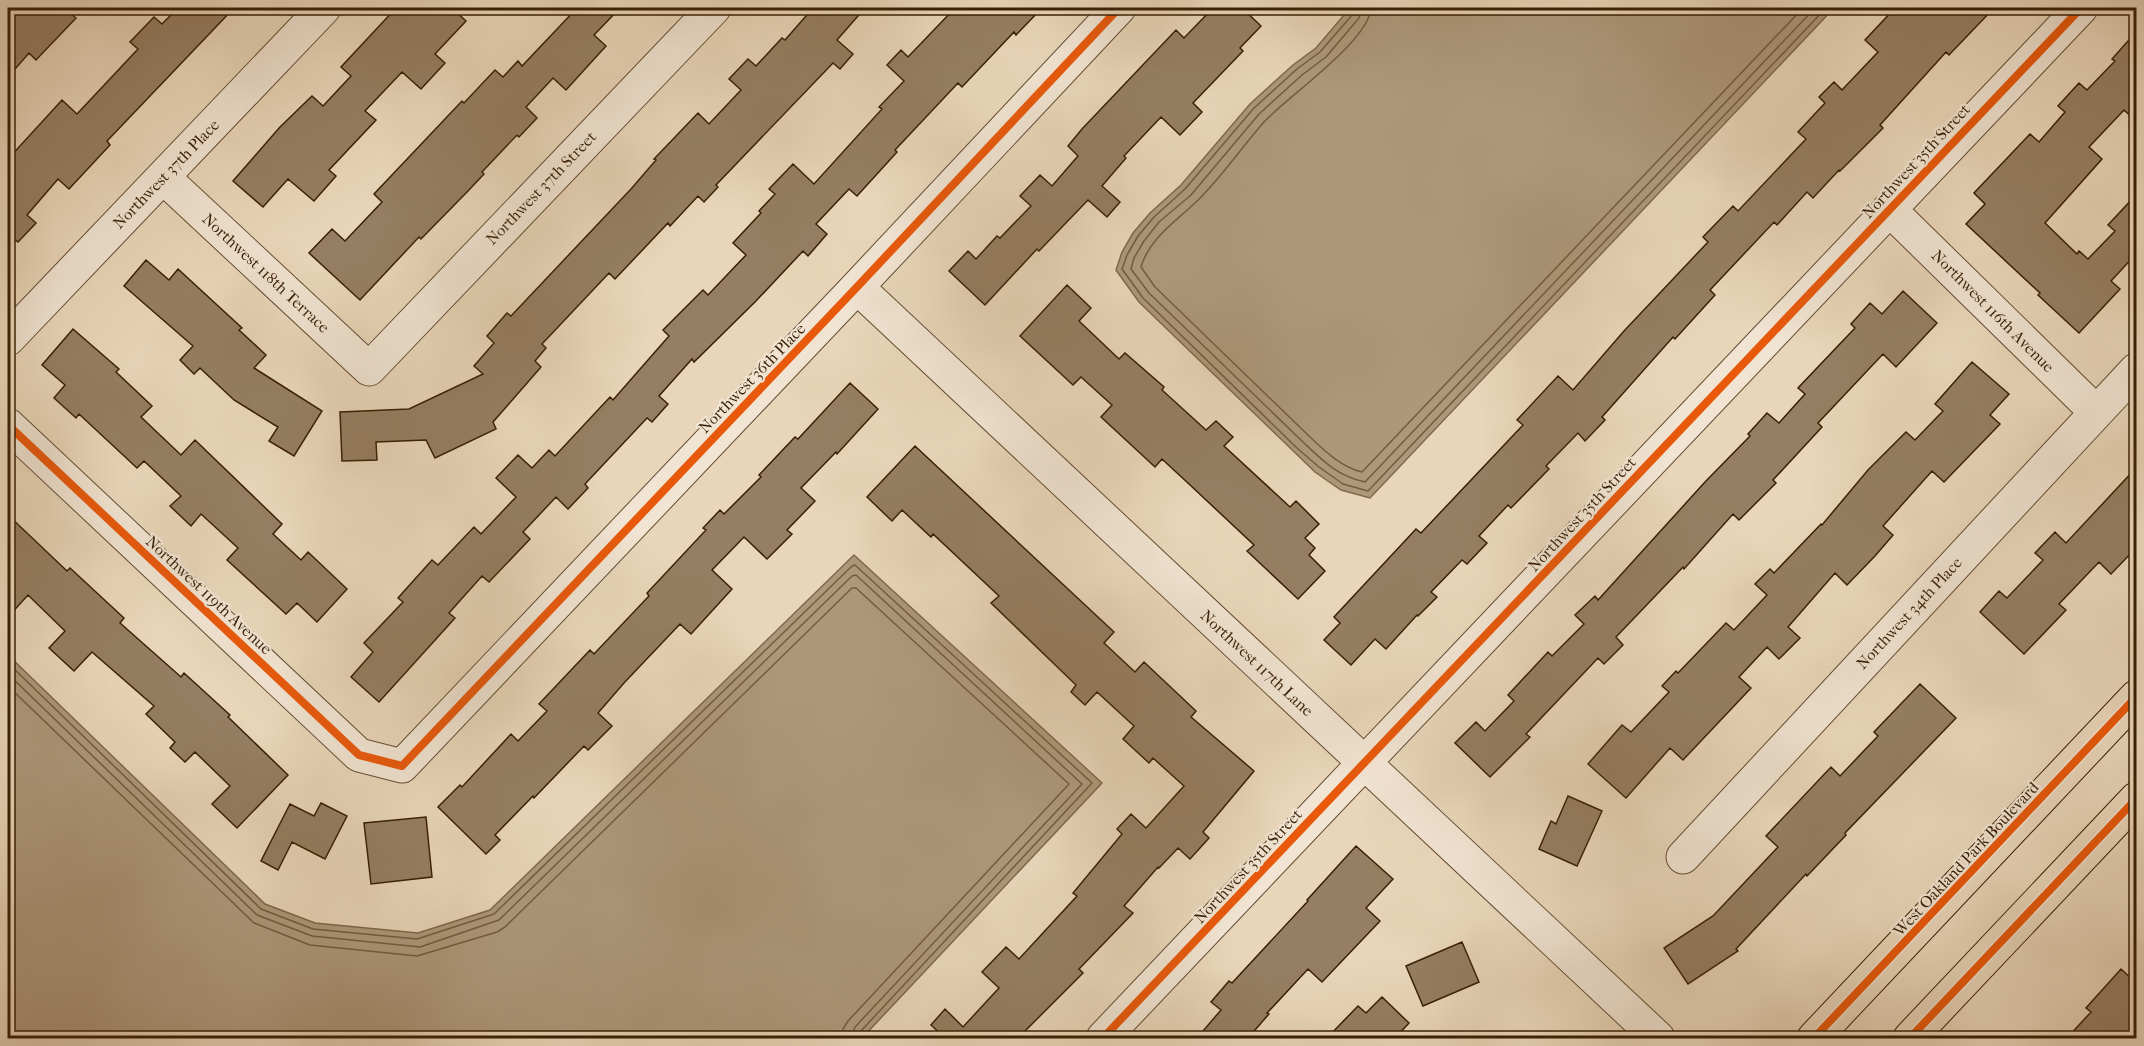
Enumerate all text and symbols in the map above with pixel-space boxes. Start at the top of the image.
street label: Northwest 35th Street [1858,100,1974,222]
street label: Northwest 37th Place [109,115,223,233]
street label: Northwest 37th Street [482,127,600,249]
street label: Northwest 118th Terrace [199,209,333,337]
street label: Northwest 116th Avenue [1928,246,2058,376]
street label: Northwest 36th Place [695,319,809,437]
street label: Northwest 35th Street [1524,453,1640,575]
street label: Northwest 119th Avenue [142,532,276,658]
street label: Northwest 34th Place [1852,553,1966,673]
street label: Northwest 117th Lane [1197,606,1317,720]
street label: West Oakland Park Boulevard [1889,778,2043,941]
street label: Northwest 35th Street [1190,805,1306,927]

